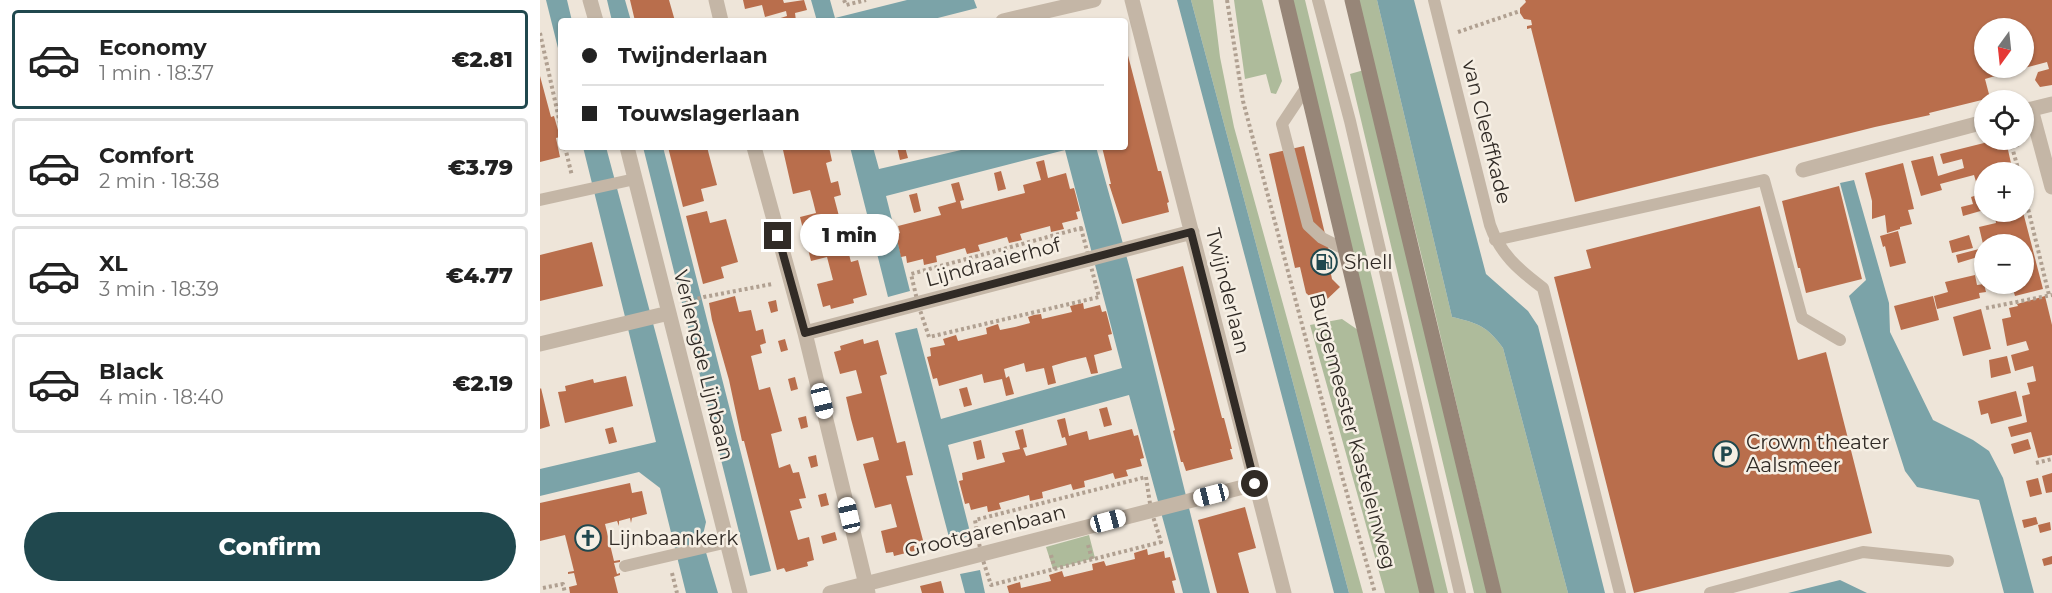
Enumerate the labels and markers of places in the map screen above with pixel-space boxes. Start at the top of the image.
fuel station icon: Shell [1309,247,1339,277]
place label: Shell [1344,250,1393,274]
place label: Crown theater Aalsmeer [1746,430,1890,477]
parking icon: Crown theater Aalsmeer [1711,439,1741,469]
church icon: Lijnbaankerk [573,523,603,553]
place label: Lijnbaankerk [608,526,738,550]

